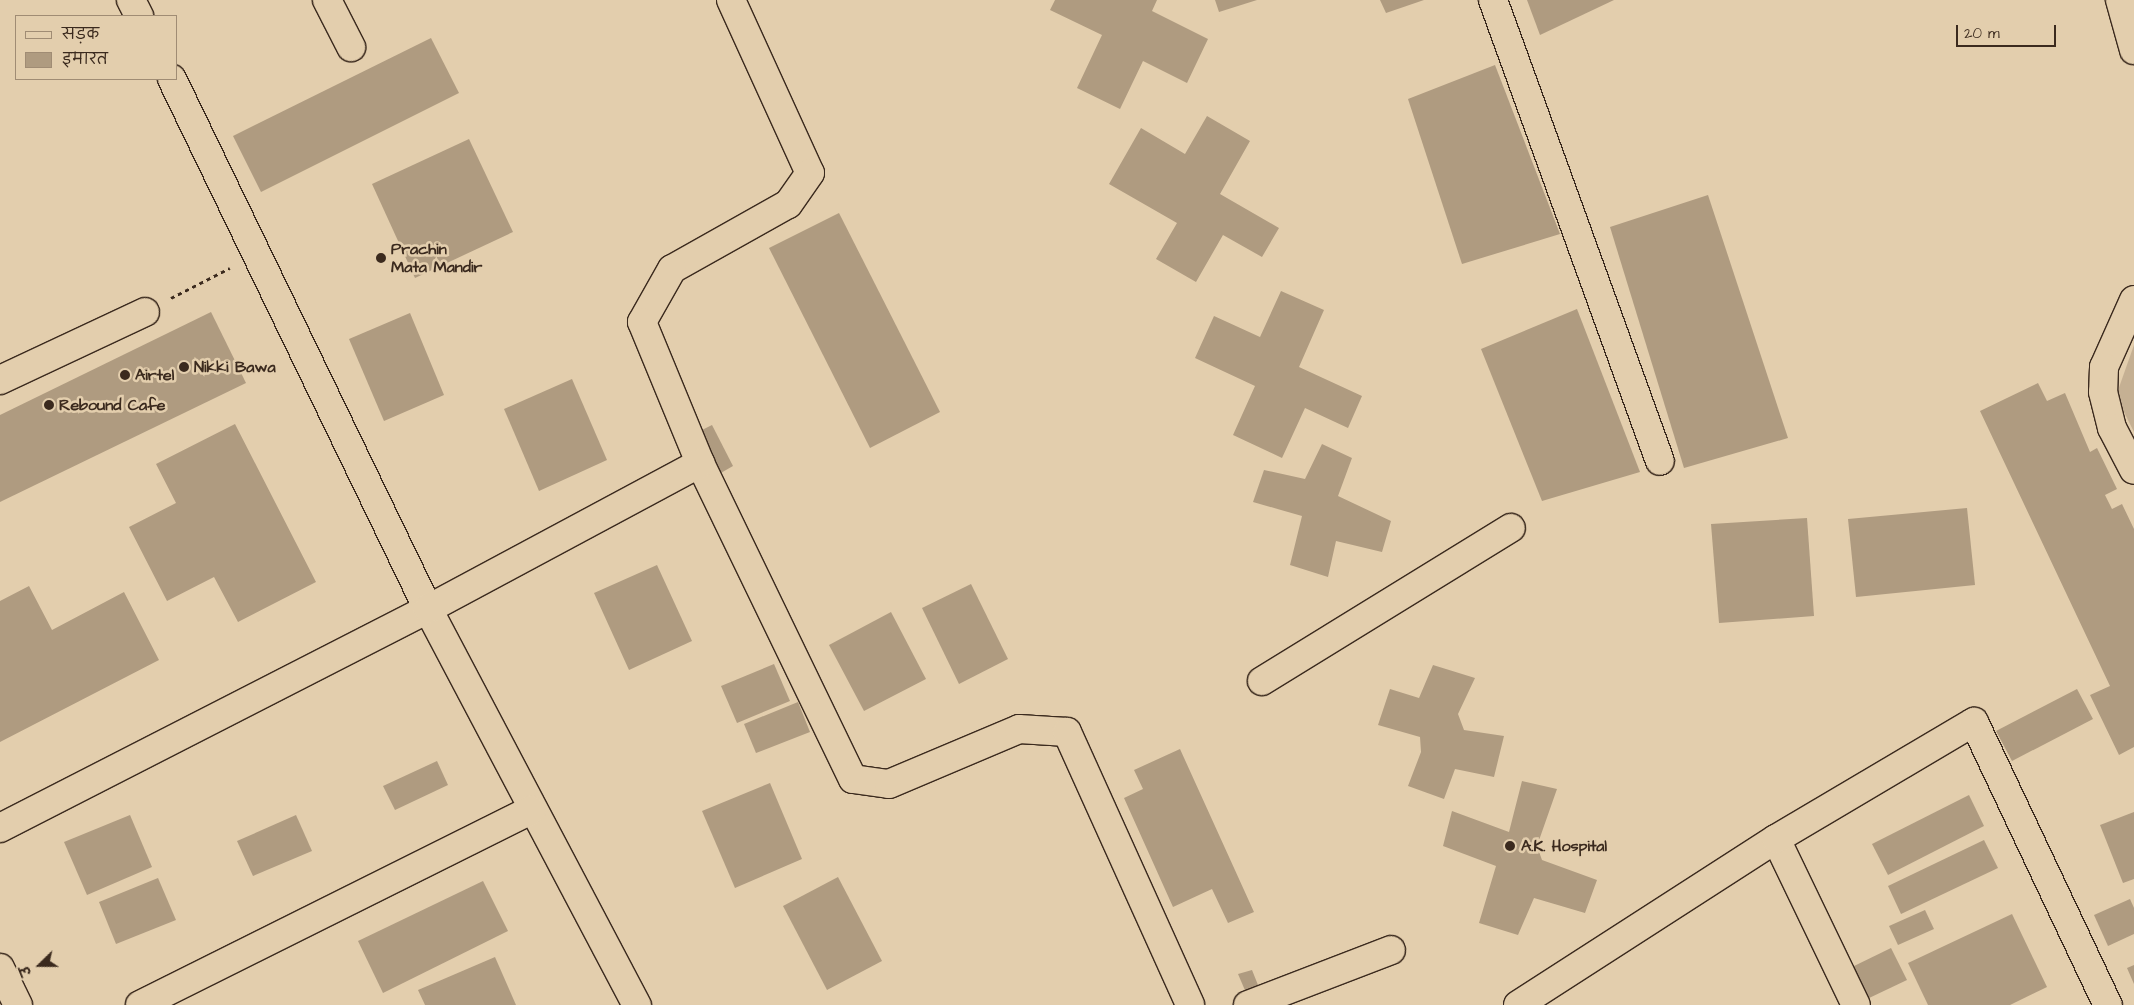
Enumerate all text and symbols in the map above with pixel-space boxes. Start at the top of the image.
legend [15,15,178,80]
scale bar [1959,15,2059,47]
text: 20 m [1964,23,2000,44]
text: सड़क [62,24,99,45]
text: इमारत [62,49,108,70]
place label: Prachin Mata Mandir [391,239,482,277]
marker: Prachin Mata Mandir [375,252,387,264]
place label: Nikki Bawa [194,357,276,377]
marker: Nikki Bawa [178,361,190,373]
place label: Airtel [135,365,174,385]
marker: Airtel [119,369,131,381]
place label: Rebound Cafe [59,395,165,415]
marker: Rebound Cafe [43,399,55,411]
place label: A.K. Hospital [1521,836,1607,856]
marker: A.K. Hospital [1503,839,1517,853]
north arrow [15,940,65,990]
text: उ [15,963,37,979]

